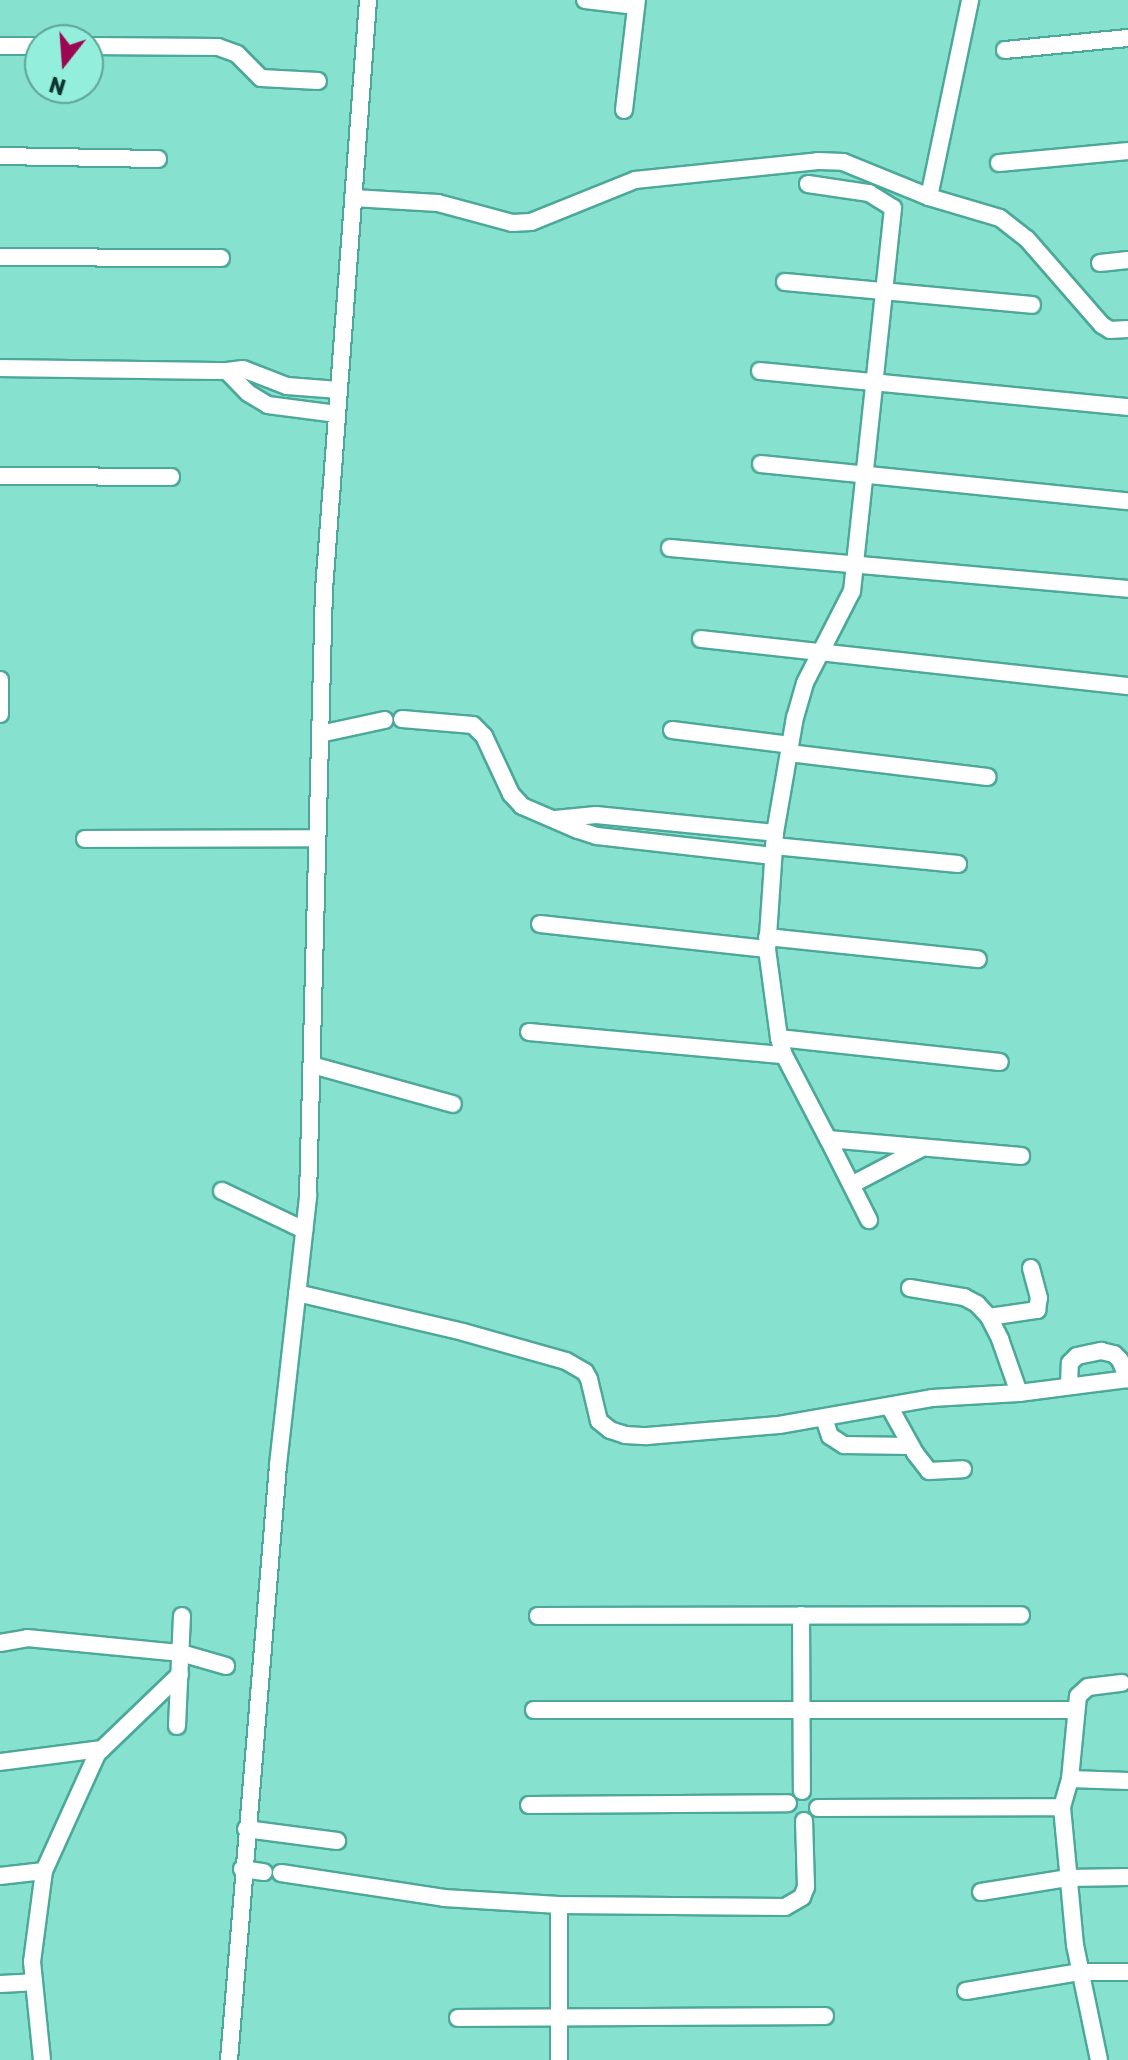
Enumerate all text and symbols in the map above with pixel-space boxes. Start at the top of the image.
north arrow [24,24,104,104]
text: N [46,70,69,101]

